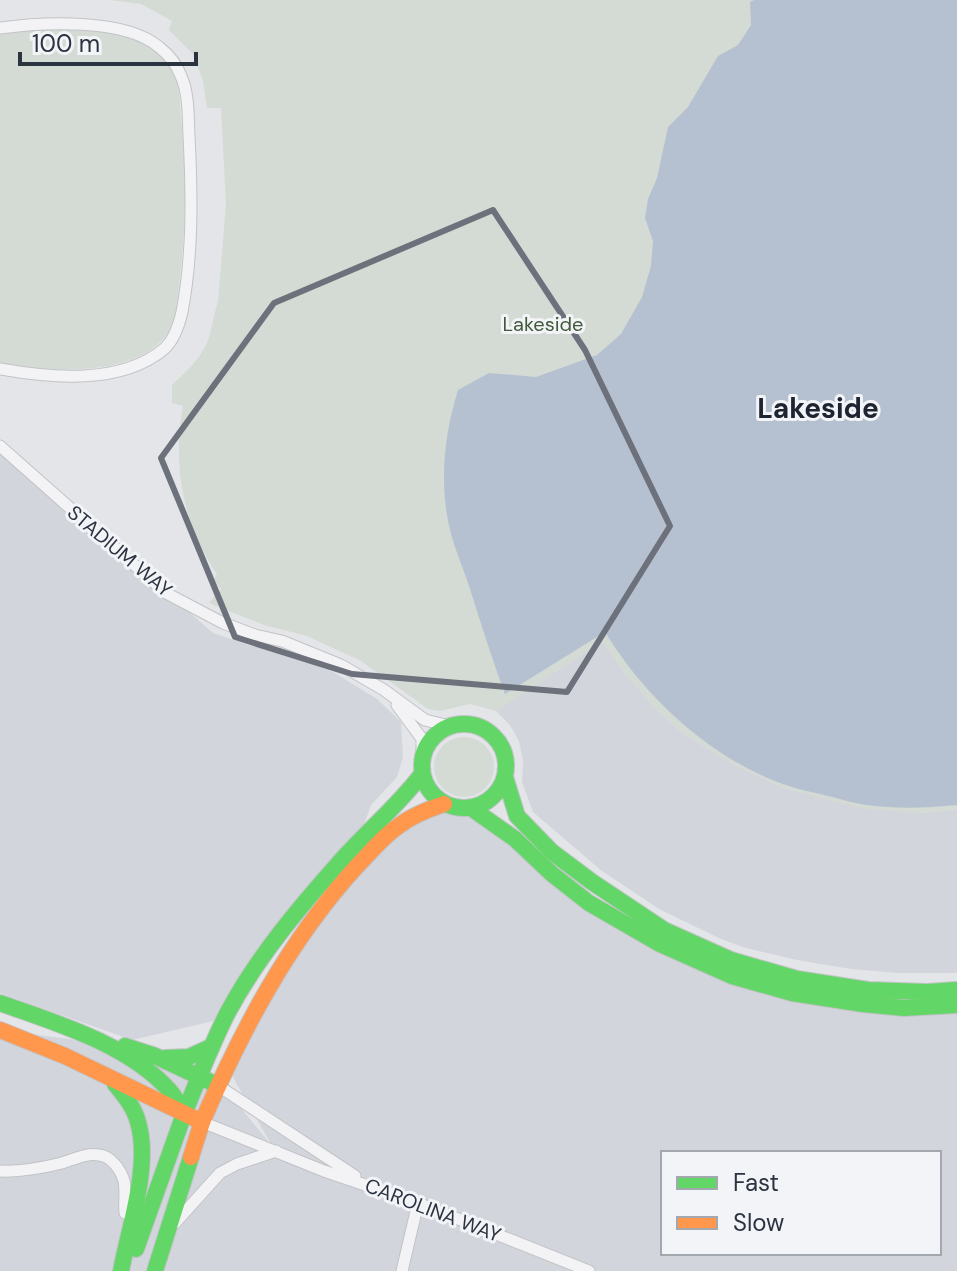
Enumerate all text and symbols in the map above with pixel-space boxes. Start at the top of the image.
scale bar [20,16,196,66]
text: 100 m [32,28,100,59]
park label: Lakeside [503,311,583,337]
district label: Lakeside [757,390,879,427]
street label: STADIUM WAY [62,500,178,603]
legend [661,1151,941,1255]
text: Fast [733,1167,779,1198]
street label: CAROLINA WAY [361,1172,505,1248]
text: Slow [733,1207,784,1238]

